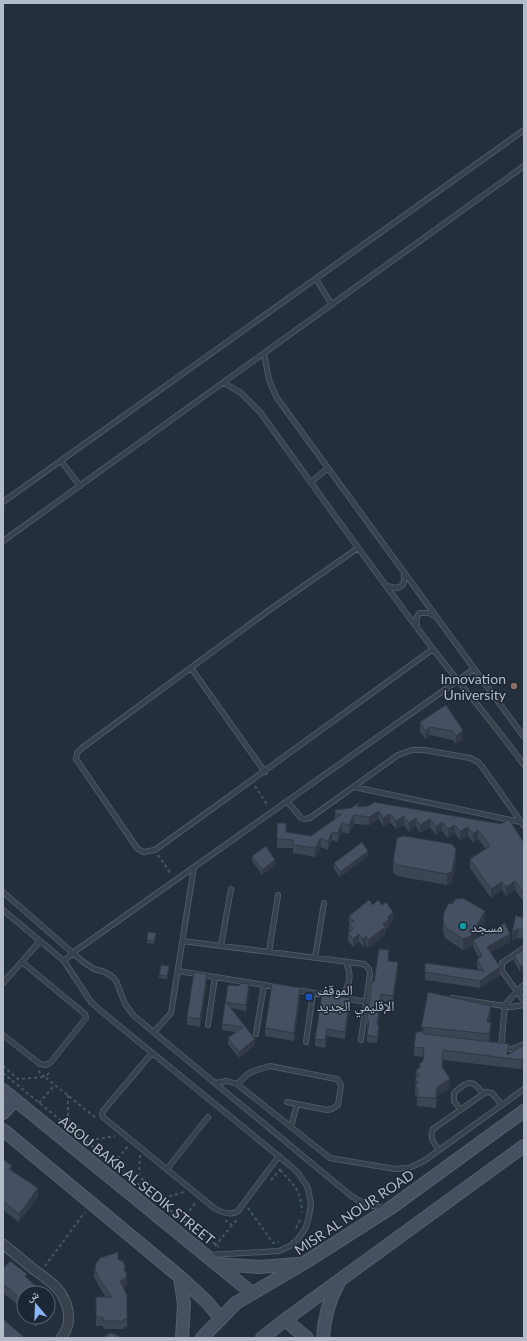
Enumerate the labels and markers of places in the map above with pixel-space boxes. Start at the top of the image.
place label: Innovation University [441,670,507,703]
marker: Innovation University [509,681,519,691]
place label: مسجد [471,918,503,935]
marker: مسجد [458,921,468,931]
place label: الموقف الإقليمي الجديد [317,981,395,1017]
marker: الموقف الإقليمي الجديد [304,992,314,1002]

